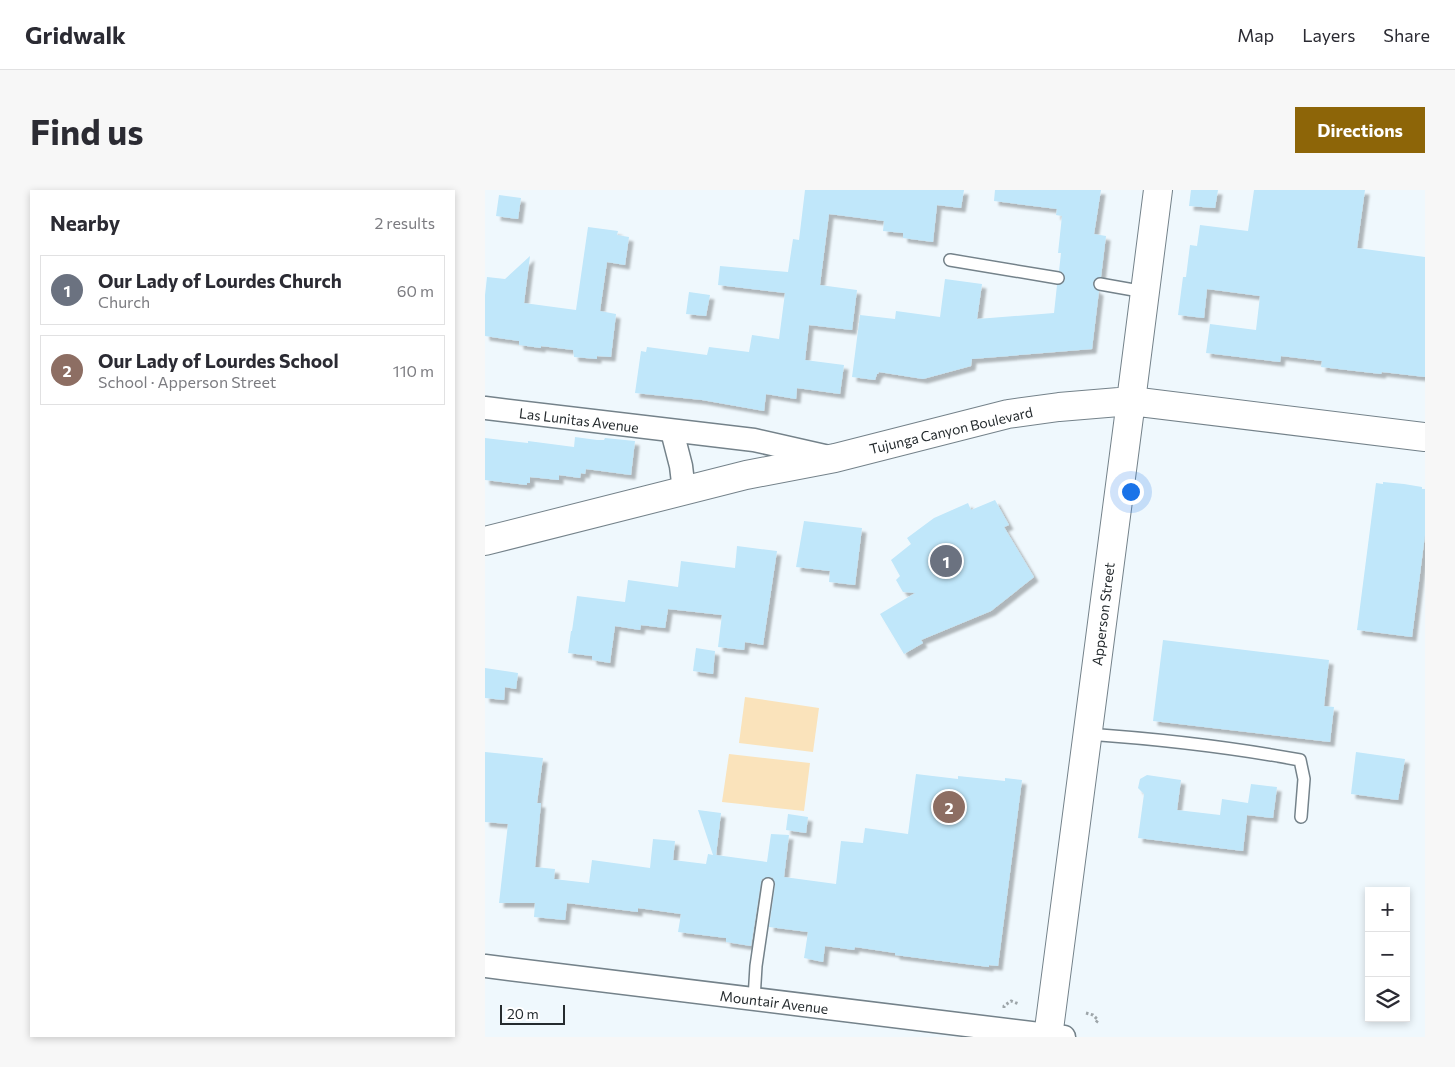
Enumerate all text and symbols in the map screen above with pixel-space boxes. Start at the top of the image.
text: Gridwalk [25,20,126,49]
text: Map [1237,24,1274,46]
text: Layers [1302,24,1355,46]
text: Share [1383,24,1430,46]
button: Directions [1295,107,1425,153]
text: Find us [30,109,144,152]
text: Nearby [50,210,120,235]
text: 2 results [374,213,435,232]
text: Our Lady of Lourdes Church [98,269,342,292]
text: 1 [63,281,71,300]
text: 60 m [397,281,434,300]
text: Church [98,292,150,311]
text: Our Lady of Lourdes School [98,349,339,372]
text: 2 [62,361,72,380]
text: 110 m [393,361,434,380]
text: School · Apperson Street [98,372,276,391]
street label: Tujunga Canyon Boulevard [868,403,1034,457]
street label: Las Lunitas Avenue [518,404,640,436]
your location [1118,479,1144,505]
pin: 1 [930,542,962,580]
street label: Apperson Street [1088,561,1118,667]
pin: 2 [933,788,965,826]
map controls [1365,887,1410,1022]
button: + [1365,887,1410,932]
button: − [1365,932,1410,977]
button: layers [1365,977,1410,1022]
street label: Mountair Avenue [719,987,829,1017]
scale bar [500,1002,565,1025]
text: 20 m [507,1005,539,1022]

